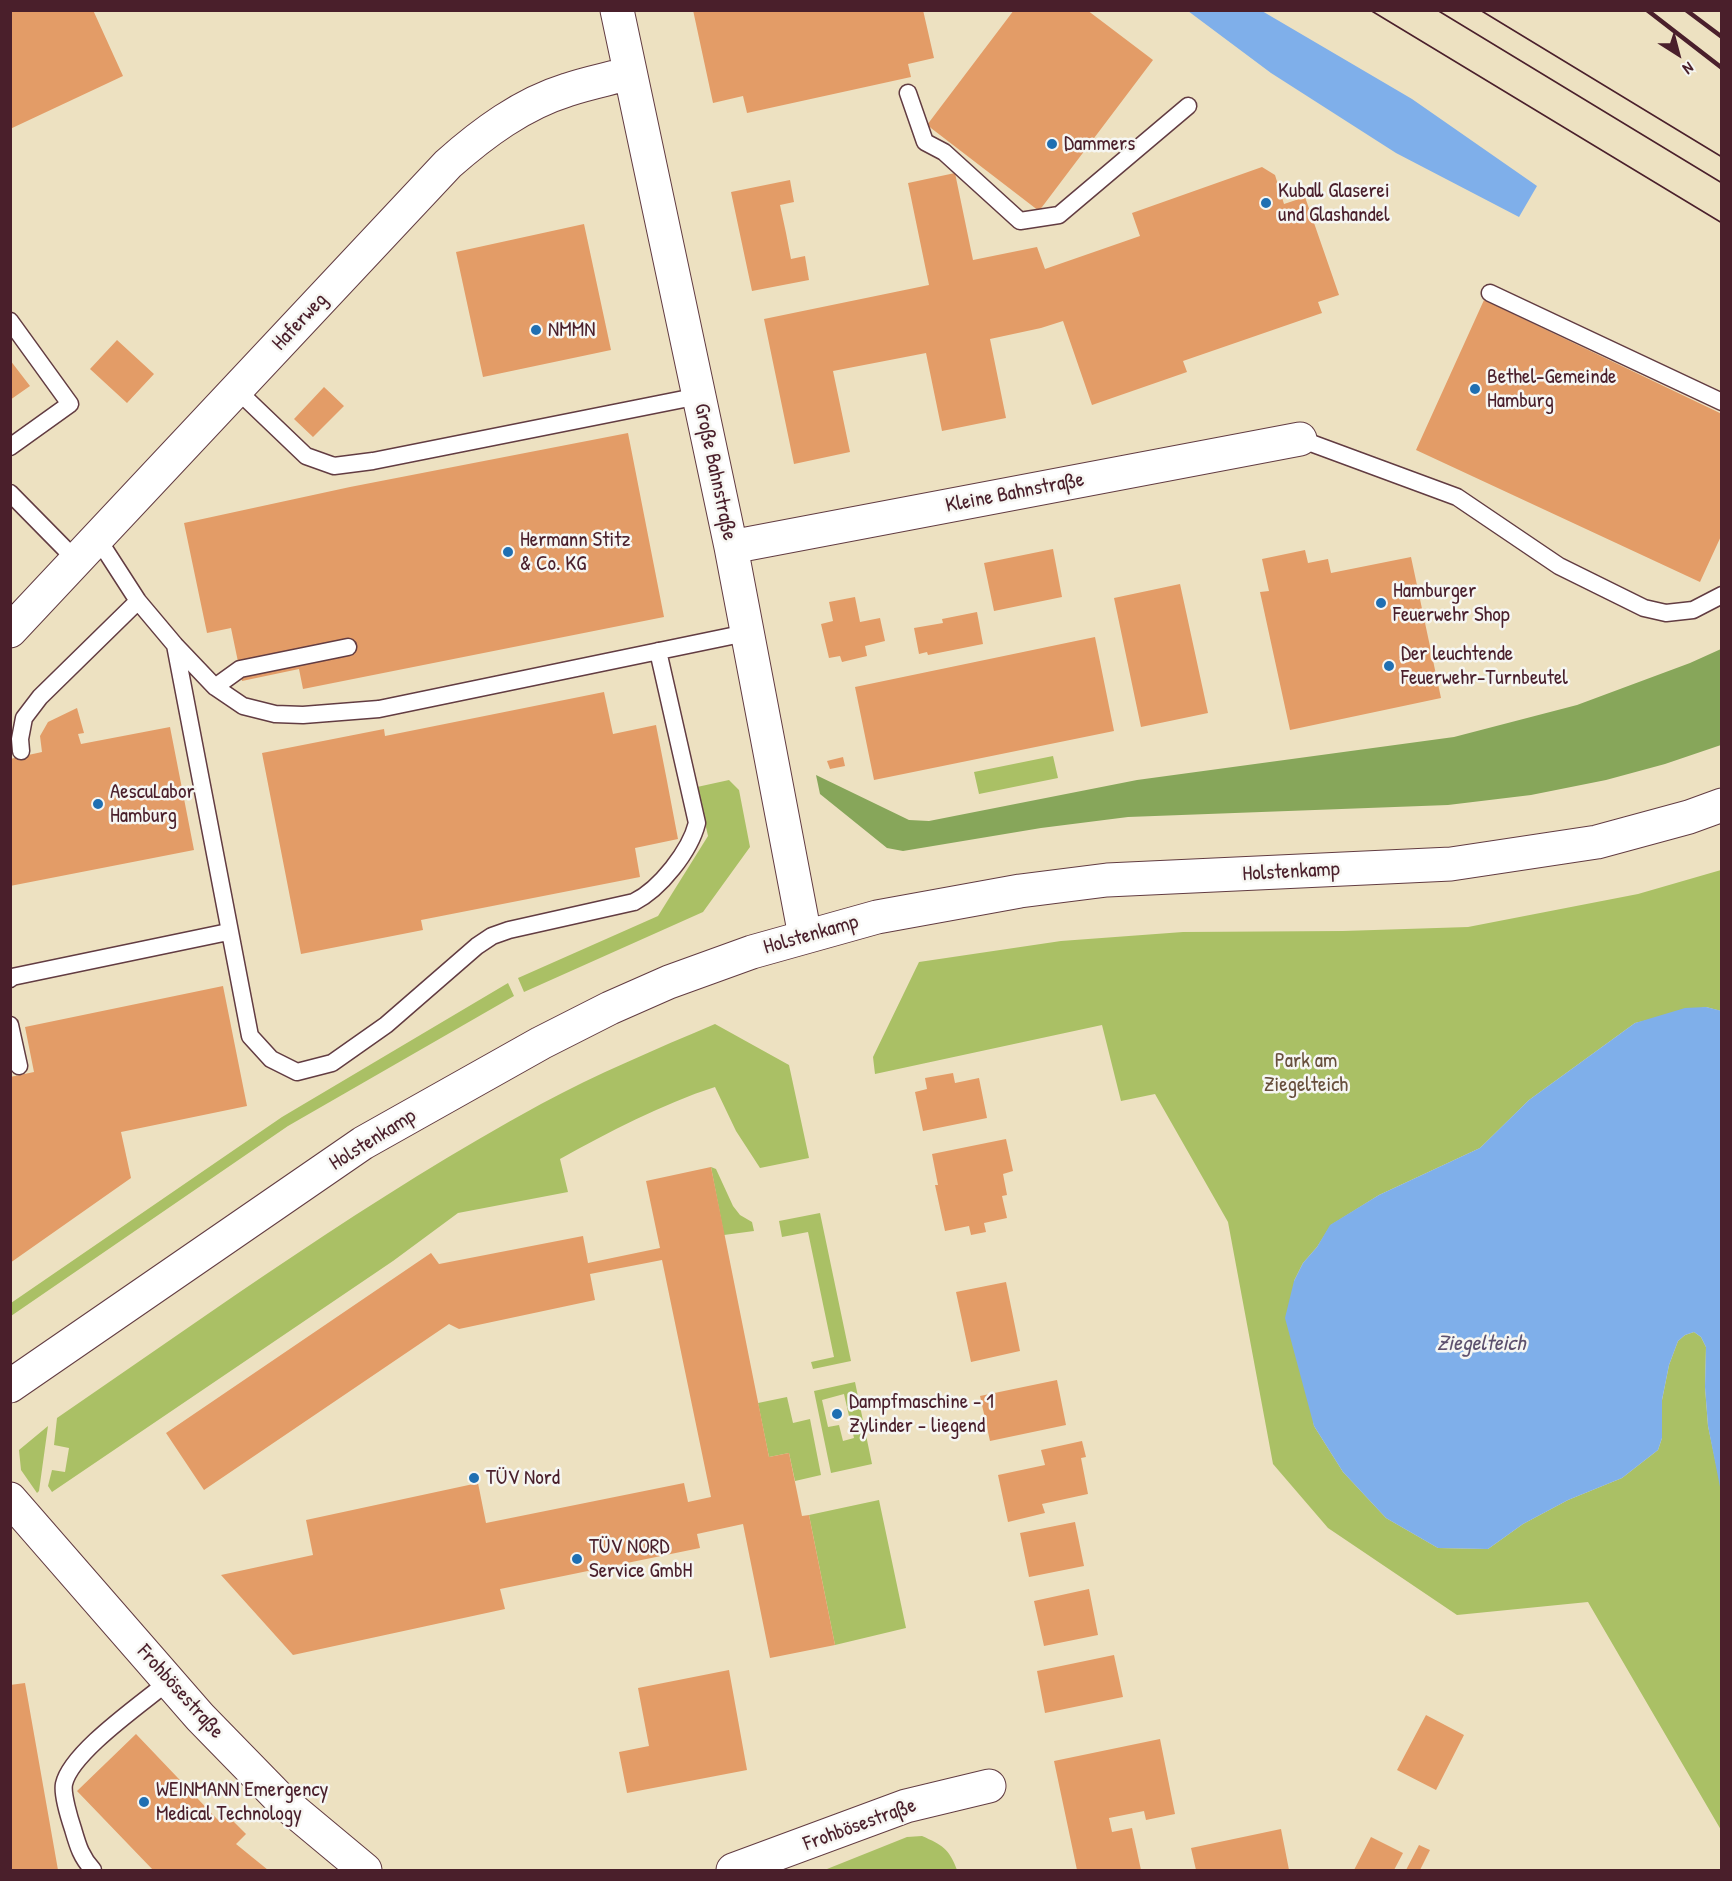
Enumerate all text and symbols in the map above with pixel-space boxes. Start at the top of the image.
north arrow [1648,24,1708,84]
text: N [1679,57,1698,80]
place label: Dammers [1064,131,1135,157]
marker: Dammers [1045,137,1059,151]
place label: Kuball Glaserei und Glashandel [1278,178,1390,228]
marker: Kuball Glaserei und Glashandel [1259,196,1273,210]
street label: Haferweg [267,288,333,356]
place label: NMMN [548,317,595,343]
marker: NMMN [529,323,543,337]
place label: Bethel-Gemeinde Hamburg [1487,364,1616,414]
marker: Bethel-Gemeinde Hamburg [1468,382,1482,396]
street label: Große Bahnstraße [688,401,742,543]
street label: Kleine Bahnstraße [944,467,1086,519]
place label: Hermann Stitz & Co. KG [520,527,630,577]
marker: Hermann Stitz & Co. KG [501,545,515,559]
place label: Hamburger Feuerwehr Shop [1393,578,1510,628]
marker: Hamburger Feuerwehr Shop [1374,596,1388,610]
place label: Der leuchtende Feuerwehr-Turnbeutel [1401,641,1568,691]
marker: Der leuchtende Feuerwehr-Turnbeutel [1382,659,1396,673]
place label: AescuLabor Hamburg [110,779,194,829]
marker: AescuLabor Hamburg [91,797,105,811]
street label: Holstenkamp [1242,857,1340,887]
street label: Holstenkamp [761,909,861,961]
park label: Park am Ziegelteich [1264,1048,1348,1098]
street label: Holstenkamp [325,1104,421,1176]
water label: Ziegelteich [1437,1331,1525,1357]
place label: Dampfmaschine - 1 Zylinder - liegend [849,1389,994,1439]
marker: Dampfmaschine - 1 Zylinder - liegend [830,1407,844,1421]
place label: TÜV Nord [486,1465,560,1491]
marker: TÜV Nord [467,1471,481,1485]
place label: TÜV NORD Service GmbH [589,1534,692,1584]
marker: TÜV NORD Service GmbH [570,1552,584,1566]
street label: Frohbösestraße [131,1640,229,1744]
place label: WEINMANN Emergency Medical Technology [156,1777,328,1827]
street label: Frohbösestraße [800,1793,920,1857]
marker: WEINMANN Emergency Medical Technology [137,1795,151,1809]

